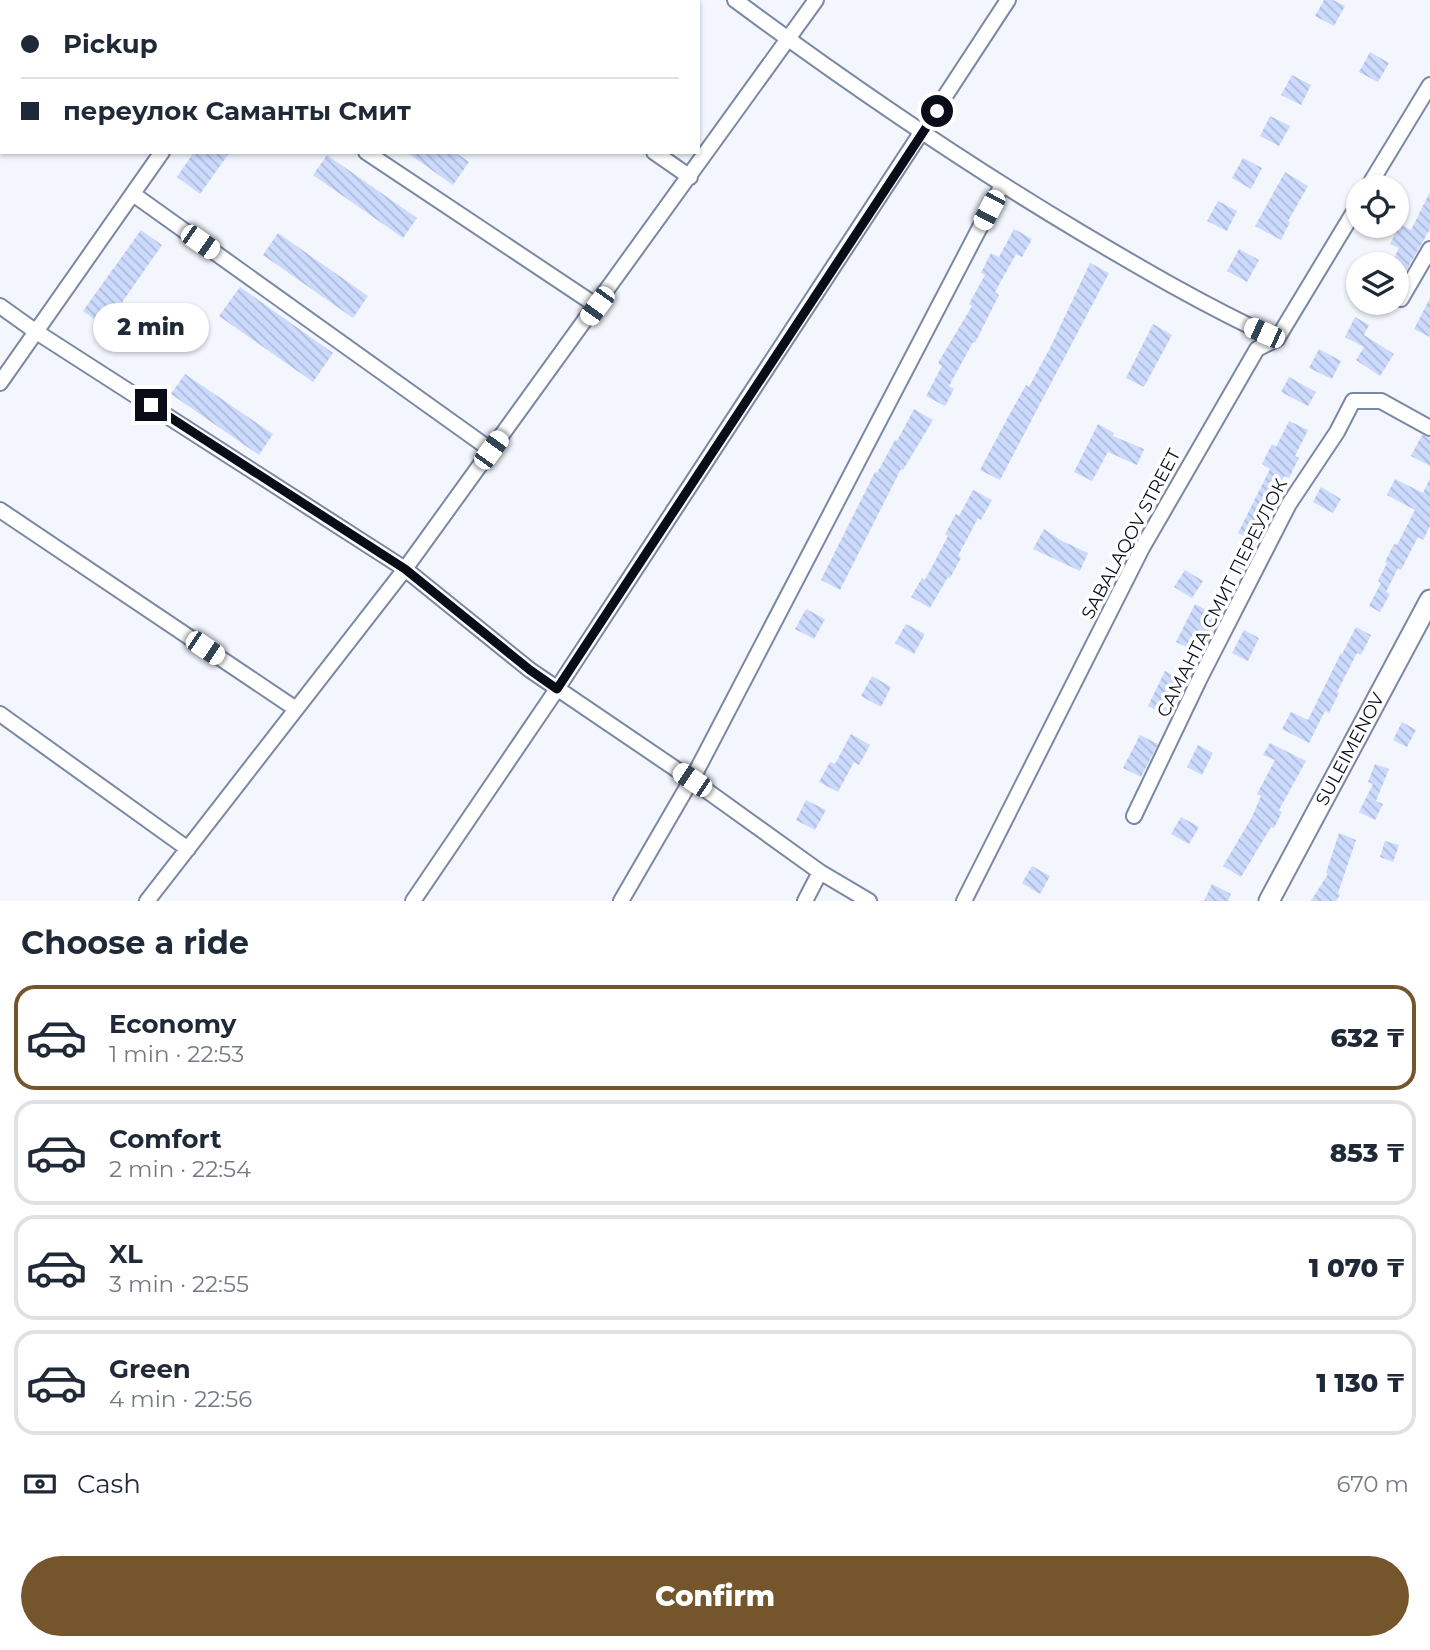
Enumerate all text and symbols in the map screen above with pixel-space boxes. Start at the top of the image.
text: Pickup [63,28,158,60]
text: переулок Саманты Смит [63,95,411,127]
route start [921,95,953,127]
map controls [1346,175,1409,315]
button: locate [1346,175,1409,238]
car [970,187,1009,233]
car [177,221,224,263]
button: layers [1346,252,1409,315]
car [577,283,618,329]
callout: 2 min [93,304,209,352]
text: 2 min [117,313,185,341]
car [1241,315,1288,351]
route end [135,389,167,421]
car [471,427,512,473]
street label: SABALAQOV STREET [1077,445,1185,623]
street label: САМАНТА СМИТ ПЕРЕУЛОК [1152,475,1292,721]
car [182,628,229,668]
street label: SULEIMENOV [1311,689,1389,809]
car [669,760,716,800]
text: Choose a ride [21,923,249,962]
icon: car [25,1006,88,1069]
text: Economy [109,1008,236,1040]
text: 632 ₸ [1330,1022,1405,1054]
text: 1 min · 22:53 [109,1040,244,1068]
icon: car [25,1121,88,1184]
text: Comfort [109,1123,221,1155]
text: 853 ₸ [1330,1137,1405,1169]
text: 2 min · 22:54 [109,1155,251,1183]
icon: car [25,1236,88,1299]
text: XL [109,1238,143,1270]
text: 1 070 ₸ [1309,1252,1405,1284]
text: 3 min · 22:55 [109,1270,249,1298]
icon: car [25,1351,88,1414]
text: Green [109,1353,191,1385]
text: 1 130 ₸ [1316,1367,1405,1399]
text: 4 min · 22:56 [109,1385,252,1413]
icon: cash [21,1465,59,1503]
text: Cash [77,1468,141,1500]
text: 670 m [1336,1470,1409,1498]
button: Confirm [21,1556,1409,1636]

